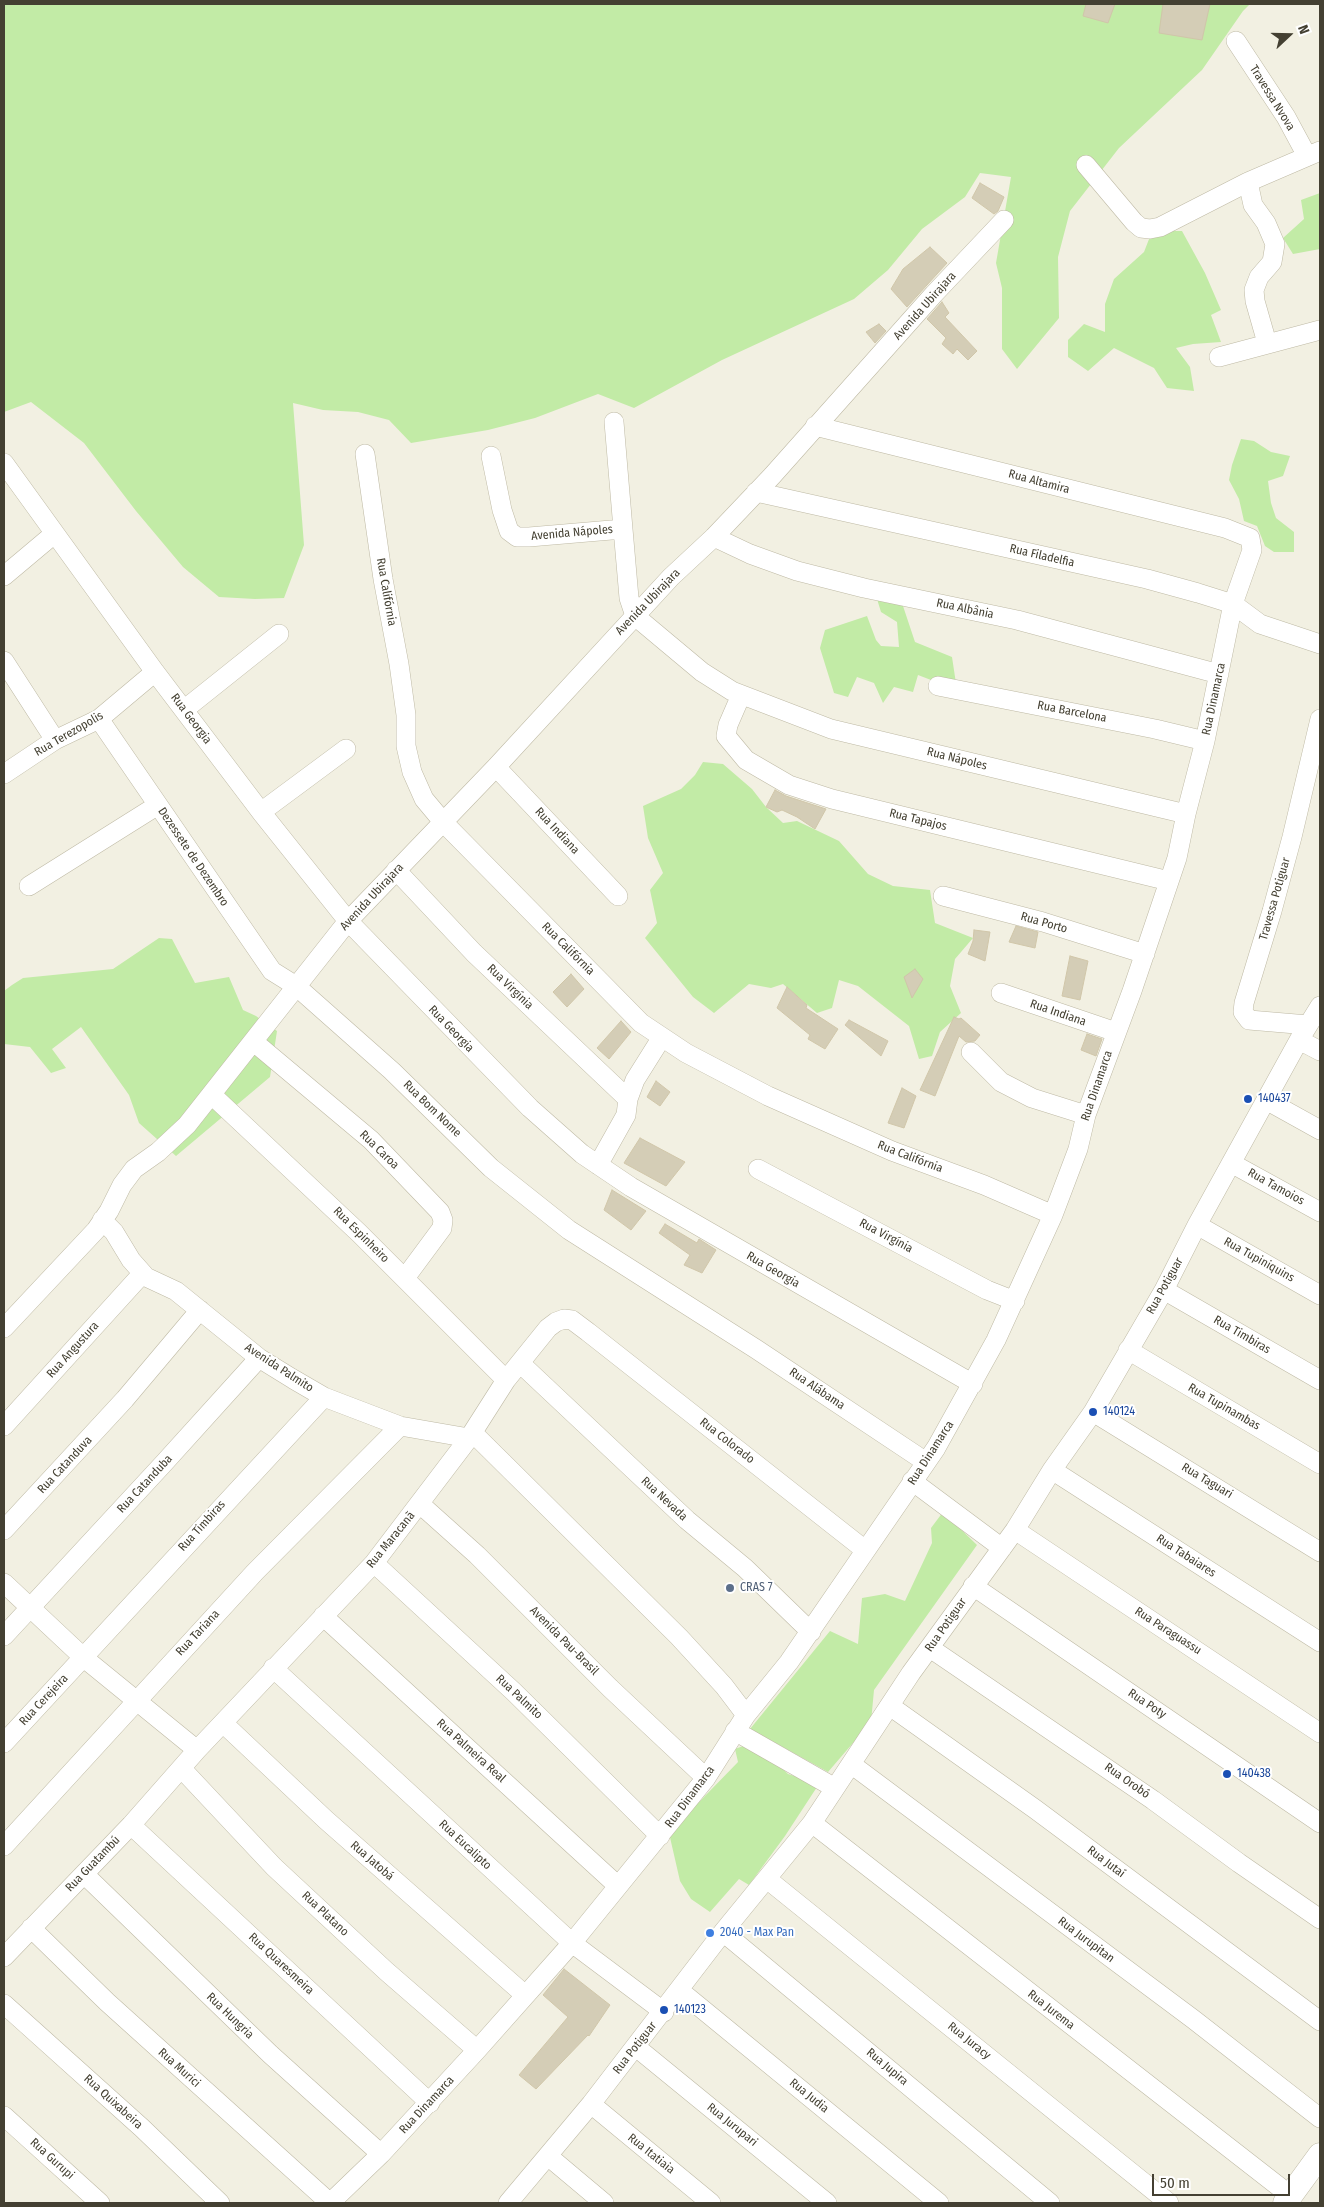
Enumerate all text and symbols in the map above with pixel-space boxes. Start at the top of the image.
north arrow [1264,10,1314,60]
text: N [1294,22,1313,36]
street label: Travessa Nvova [1246,63,1298,133]
street label: Avenida Ubirajara [891,269,959,343]
street label: Rua Altamira [1007,467,1071,497]
street label: Avenida Nápoles [531,522,613,544]
street label: Rua Filadelfia [1008,542,1076,570]
street label: Rua Califórnia [373,557,399,627]
street label: Avenida Ubirajara [613,566,683,638]
street label: Rua Albânia [935,596,995,622]
street label: Rua Dinamarca [1199,662,1229,736]
street label: Rua Georgia [167,691,215,747]
street label: Rua Barcelona [1036,698,1108,726]
street label: Rua Terezopolis [32,709,106,759]
street label: Rua Nápoles [925,745,989,773]
street label: Dezessete de Dezembro [155,805,231,909]
street label: Rua Indiana [532,805,582,857]
street label: Rua Tapajos [888,806,948,834]
street label: Travessa Potiguar [1256,856,1294,942]
street label: Avenida Ubirajara [337,860,407,934]
street label: Rua Porto [1019,909,1069,937]
street label: Rua Califórnia [539,920,597,978]
street label: Rua Virgínia [484,961,536,1013]
street label: Rua Indiana [1028,997,1088,1029]
street label: Rua Georgia [425,1003,477,1055]
street label: Rua Dinamarca [1078,1049,1116,1123]
street label: Rua Bom Nome [400,1078,464,1140]
place label: 140437 [1258,1092,1291,1106]
marker: 140437 [1242,1093,1254,1105]
street label: Rua Caroa [356,1128,402,1172]
street label: Rua Califórnia [875,1138,945,1176]
street label: Rua Tamoios [1245,1166,1307,1208]
street label: Rua Espinheiro [330,1204,392,1266]
street label: Rua Virgínia [857,1216,915,1256]
street label: Rua Tupiniquins [1221,1235,1297,1285]
street label: Rua Georgia [744,1249,802,1291]
street label: Rua Potiguar [1144,1255,1186,1317]
street label: Rua Timbiras [1211,1313,1273,1357]
street label: Rua Angustura [44,1319,102,1381]
street label: Avenida Palmito [242,1340,316,1396]
street label: Rua Alábama [786,1365,848,1413]
street label: Rua Tupinambas [1185,1381,1263,1433]
place label: 140124 [1103,1405,1135,1419]
marker: 140124 [1087,1406,1099,1418]
street label: Rua Colorado [697,1415,757,1467]
street label: Rua Dinamarca [905,1418,957,1488]
street label: Rua Catanduva [35,1433,95,1497]
street label: Rua Catanduba [114,1452,176,1516]
street label: Rua Taguari [1179,1460,1235,1502]
street label: Rua Nevada [638,1474,690,1524]
street label: Rua Timbiras [175,1498,229,1554]
street label: Rua Maracanã [364,1509,418,1571]
street label: Rua Tabaiares [1153,1531,1219,1581]
place label: CRAS 7 [740,1581,773,1595]
marker: CRAS 7 [724,1582,736,1594]
street label: Rua Potiguar [922,1595,970,1655]
street label: Avenida Pau-Brasil [526,1603,602,1679]
street label: Rua Paraguassu [1132,1604,1204,1658]
street label: Rua Tariana [173,1607,223,1659]
street label: Rua Cerejeira [17,1671,71,1729]
street label: Rua Palmito [493,1672,545,1722]
street label: Rua Poty [1125,1686,1169,1722]
street label: Rua Palmeira Real [434,1716,508,1786]
street label: Rua Orobó [1102,1760,1152,1802]
street label: Rua Dinamarca [662,1763,718,1831]
place label: 140438 [1237,1767,1271,1781]
marker: 140438 [1221,1768,1233,1780]
street label: Rua Eucalipto [436,1817,494,1873]
street label: Rua Guatambú [63,1833,123,1895]
street label: Rua Jatobá [347,1838,397,1884]
street label: Rua Jutaí [1084,1843,1128,1881]
street label: Rua Platano [299,1889,351,1939]
street label: Rua Jurupitan [1055,1914,1117,1966]
place label: 2040 - Max Pan [720,1926,794,1940]
marker: 2040 - Max Pan [704,1927,716,1939]
street label: Rua Quaresmeira [245,1930,317,1998]
street label: Rua Jurema [1025,1987,1077,2033]
street label: Rua Hungria [203,1990,257,2042]
place label: 140123 [674,2003,706,2017]
marker: 140123 [658,2004,670,2016]
street label: Rua Potiguar [610,2019,660,2077]
street label: Rua Juracy [945,2019,993,2063]
street label: Rua Murici [155,2045,203,2091]
street label: Rua Jupira [863,2045,911,2089]
street label: Rua Quixabeira [81,2072,145,2132]
street label: Rua Dinamarca [397,2073,457,2137]
street label: Rua Judia [786,2076,832,2116]
street label: Rua Jurupari [704,2100,760,2150]
street label: Rua Itatiaia [625,2131,677,2177]
street label: Rua Gurupi [27,2135,77,2183]
scale bar [1154,2164,1292,2196]
text: 50 m [1160,2174,1190,2192]

